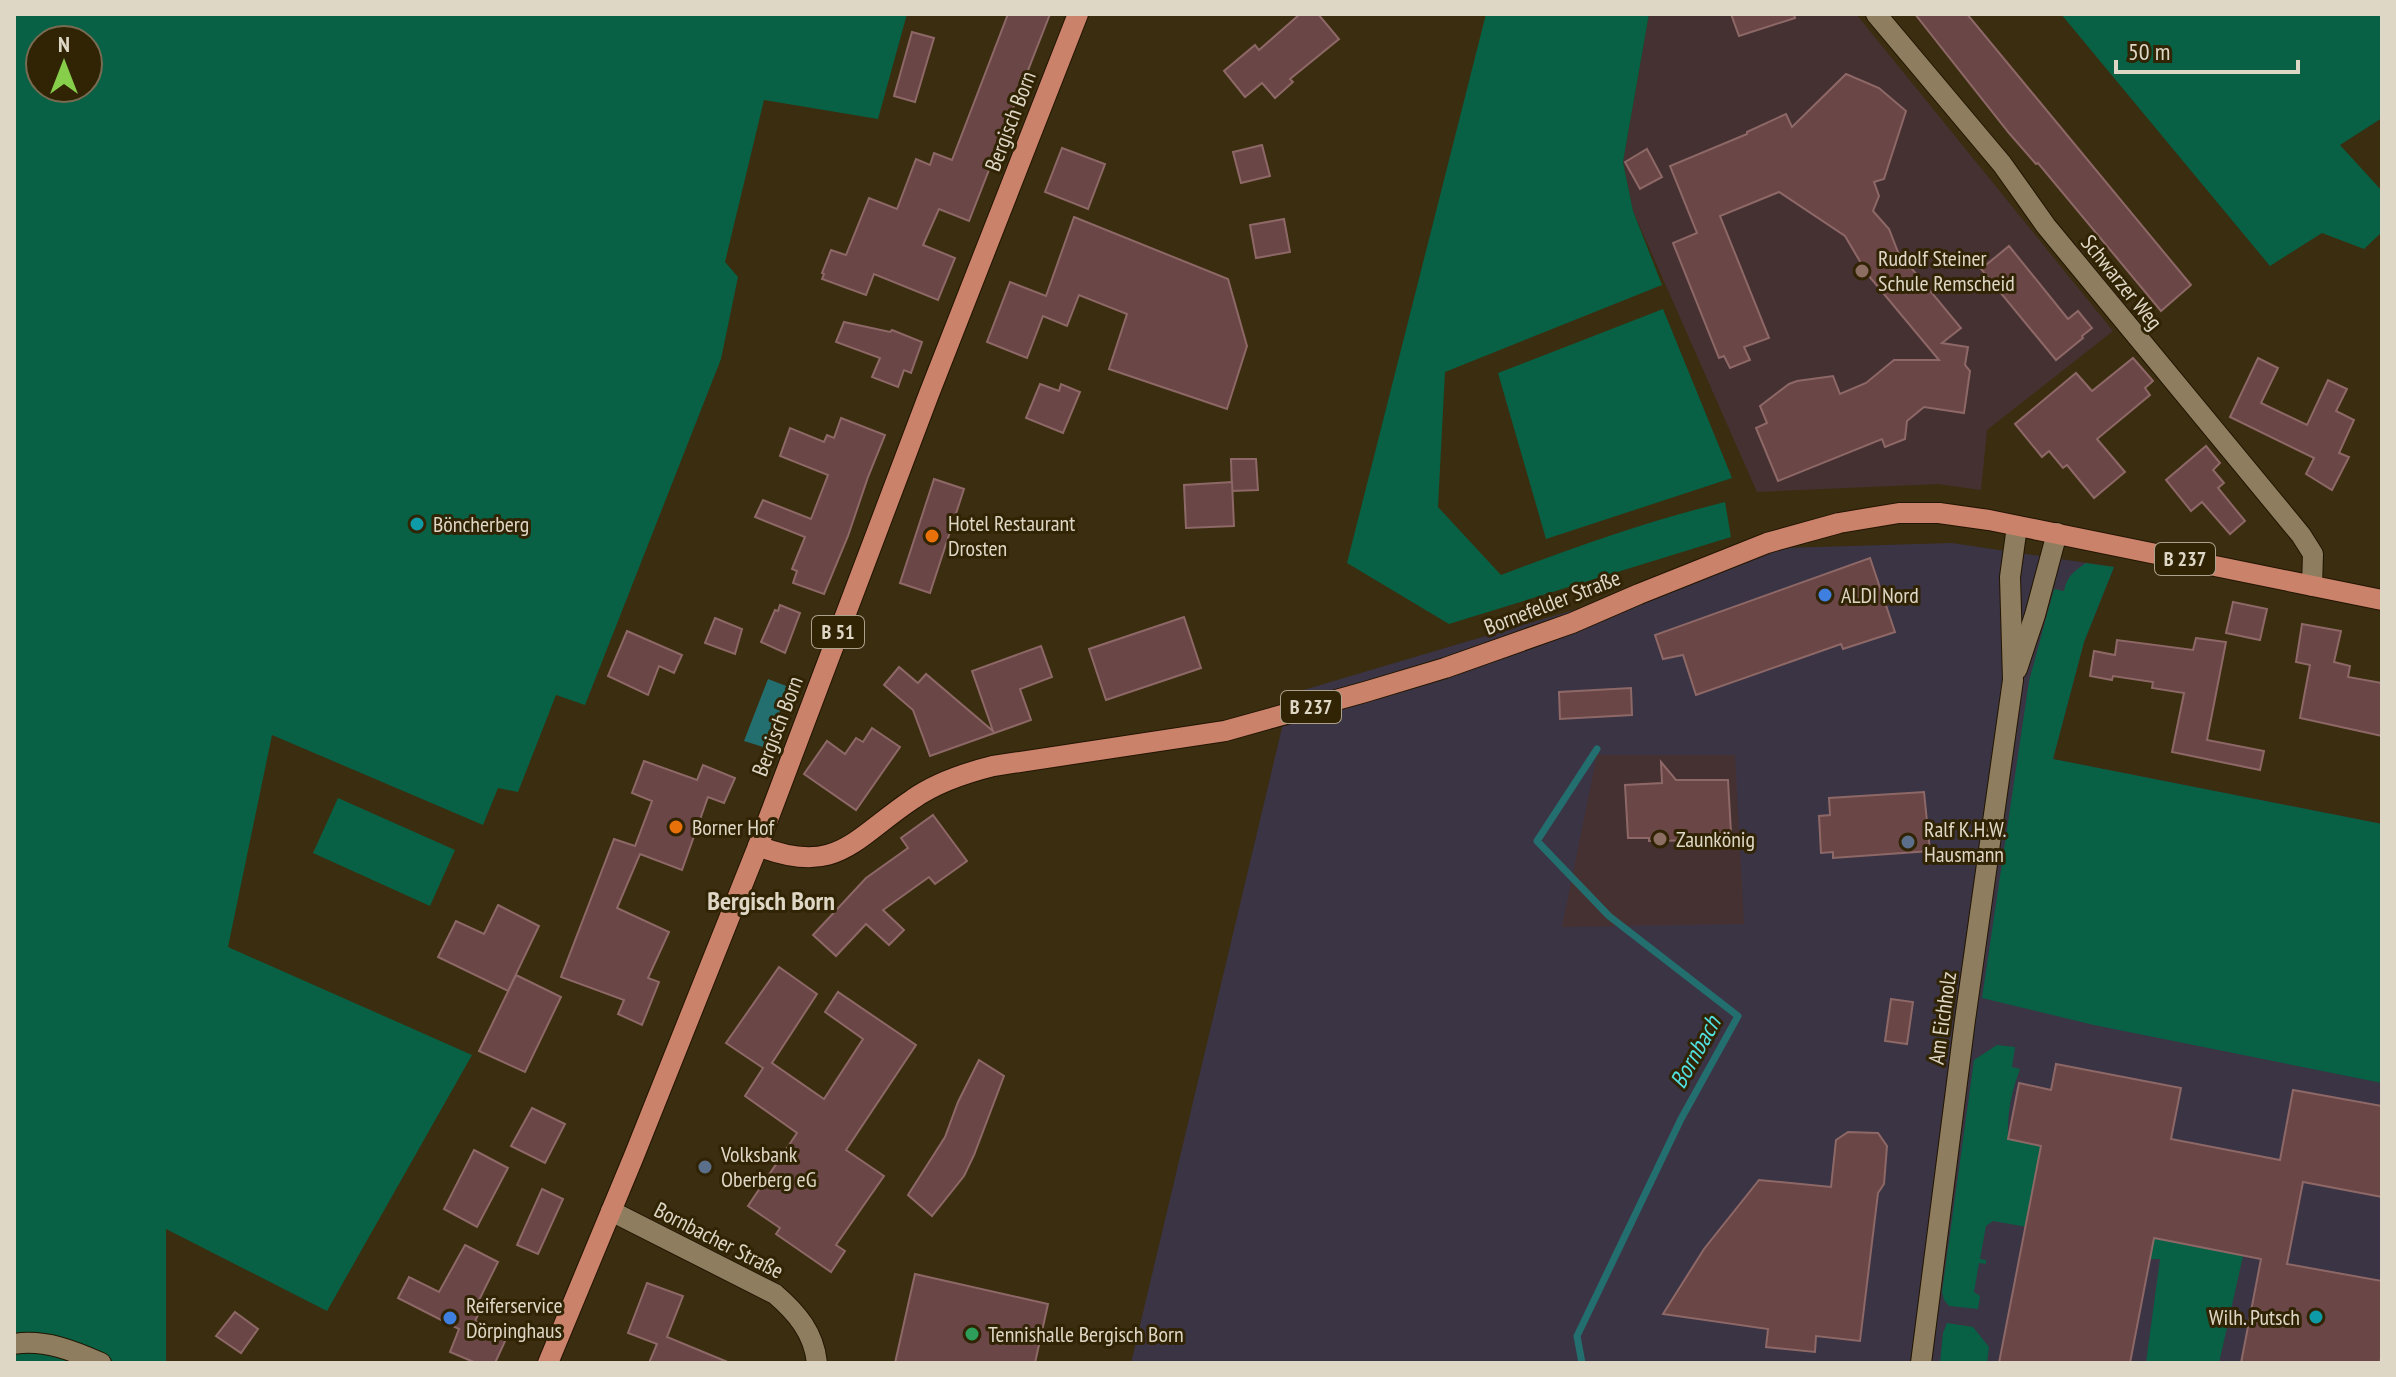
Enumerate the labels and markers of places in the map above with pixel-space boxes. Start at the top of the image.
place label: Rudolf Steiner Schule Remscheid [1878,244,2015,297]
marker: Rudolf Steiner Schule Remscheid [1853,262,1871,280]
place label: Hotel Restaurant Drosten [948,509,1075,562]
place label: Böncherberg [433,510,529,538]
marker: Böncherberg [408,515,426,533]
marker: Hotel Restaurant Drosten [923,527,941,545]
place label: ALDI Nord [1841,581,1919,609]
marker: ALDI Nord [1816,586,1834,604]
place label: Borner Hof [692,813,775,841]
place label: Ralf K.H.W. Hausmann [1924,815,2006,868]
marker: Borner Hof [667,818,685,836]
place label: Zaunkönig [1676,825,1755,853]
marker: Zaunkönig [1651,830,1669,848]
marker: Ralf K.H.W. Hausmann [1899,833,1917,851]
place label: Volksbank Oberberg eG [720,1140,816,1193]
marker: Volksbank Oberberg eG [696,1158,714,1176]
place label: Reiferservice Dörpinghaus [466,1291,563,1344]
place label: Wilh. Putsch [2209,1303,2300,1331]
marker: Wilh. Putsch [2307,1308,2325,1326]
marker: Reiferservice Dörpinghaus [441,1309,459,1327]
place label: Tennishalle Bergisch Born [988,1320,1184,1348]
marker: Tennishalle Bergisch Born [963,1325,981,1343]

